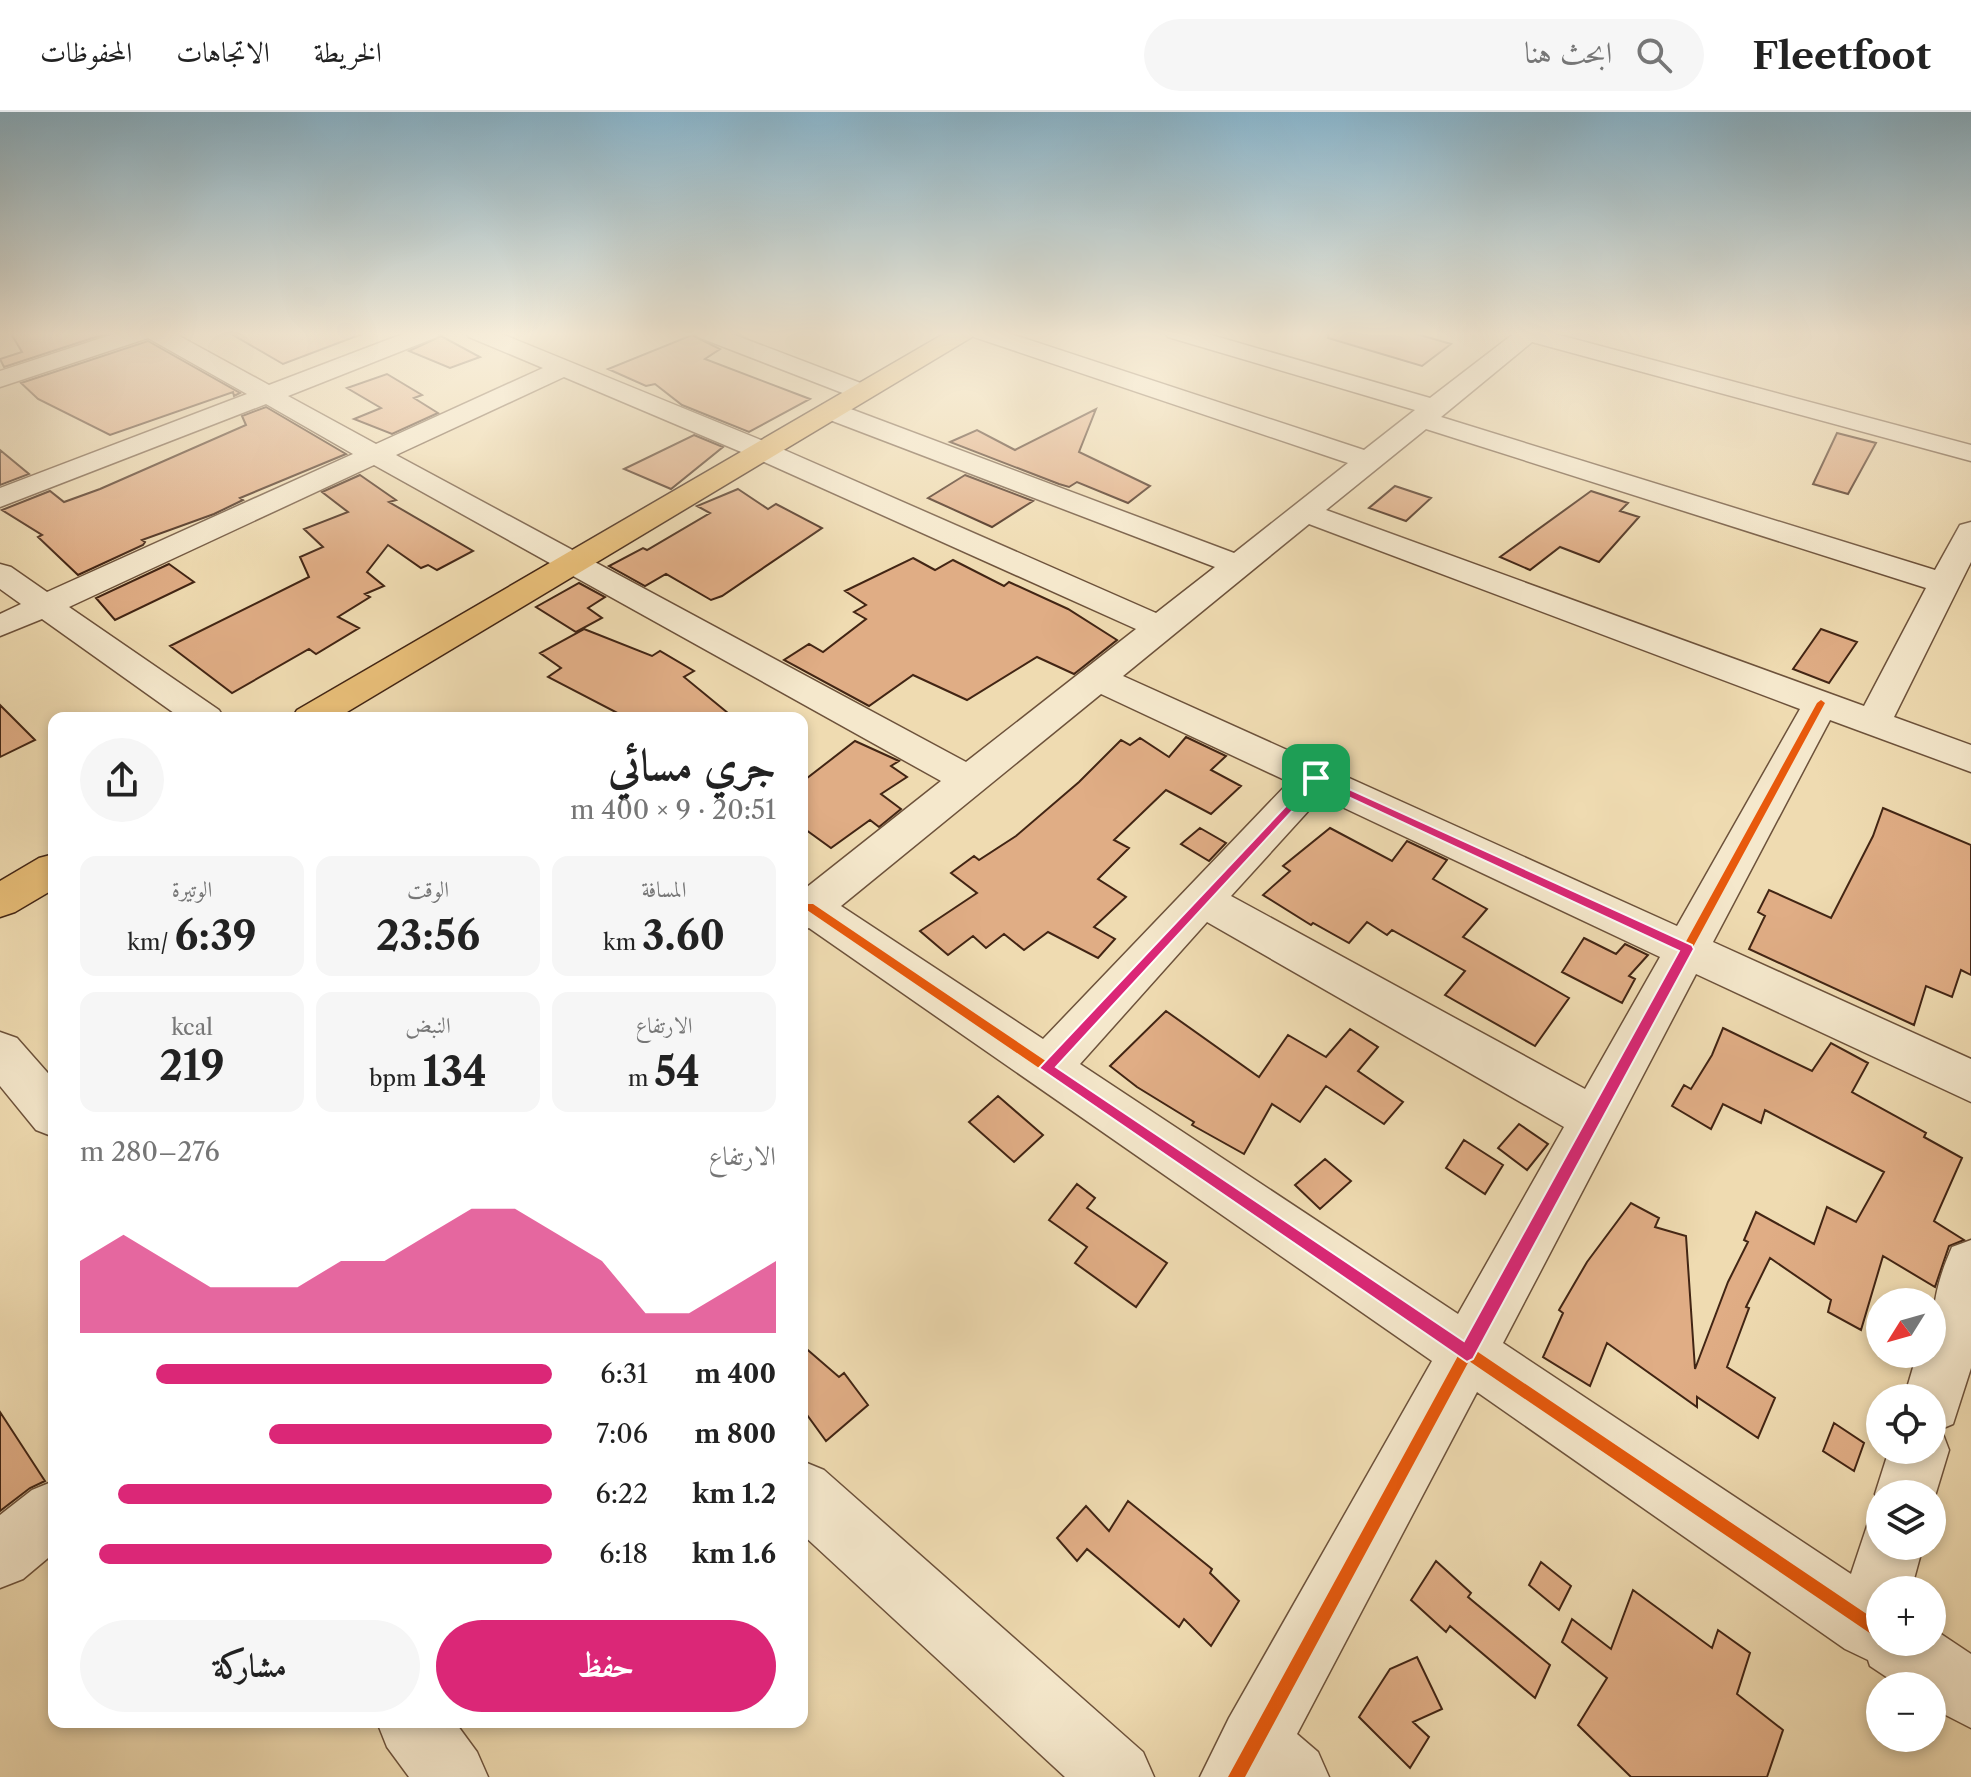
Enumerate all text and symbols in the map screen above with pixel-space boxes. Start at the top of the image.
search box [1144,19,1704,91]
text: Fleetfoot [1752,32,1931,79]
icon: search [1632,33,1676,77]
text: ابحث هنا [1524,34,1612,71]
text: المحفوظات [40,35,132,69]
text: الاتجاهات [176,35,270,69]
text: الخريطة [314,35,382,69]
text: جري مسائي [608,737,776,791]
button: share [80,738,164,822]
pin [1282,744,1350,812]
icon: arrive [1294,756,1338,800]
text: 20:51 · 9 × 400 m [570,794,776,826]
text: الوتيرة [172,876,212,903]
text: الوقت [407,876,449,903]
text: المسافة [642,876,686,903]
text: 6:39 [174,911,257,960]
text: 23:56 [376,911,480,960]
text: 3.60 [642,911,725,960]
text: /km [127,929,174,956]
text: km [603,929,642,956]
text: النبض [405,1012,451,1039]
text: الارتفاع [635,1012,693,1039]
text: kcal [171,1014,213,1041]
text: 219 [159,1041,225,1090]
text: 134 [422,1047,487,1096]
text: 54 [654,1047,700,1096]
text: bpm [369,1065,422,1092]
text: m [628,1065,654,1092]
text: 276–280 m [80,1136,220,1168]
text: الارتفاع [709,1140,776,1172]
north arrow [1866,1288,1946,1368]
map controls [1866,1288,1946,1752]
text: 6:31 [600,1358,648,1390]
text: 400 m [695,1358,776,1390]
button: locate [1866,1384,1946,1464]
text: 7:06 [596,1418,648,1450]
text: 800 m [694,1418,776,1450]
text: 6:22 [596,1478,648,1510]
text: 1.2 km [692,1478,776,1510]
button: layers [1866,1480,1946,1560]
text: 6:18 [599,1538,648,1570]
text: 1.6 km [692,1538,776,1570]
button: + [1866,1576,1946,1656]
button: مشاركة [80,1620,420,1712]
button: حفظ [436,1620,776,1712]
button: − [1866,1672,1946,1752]

